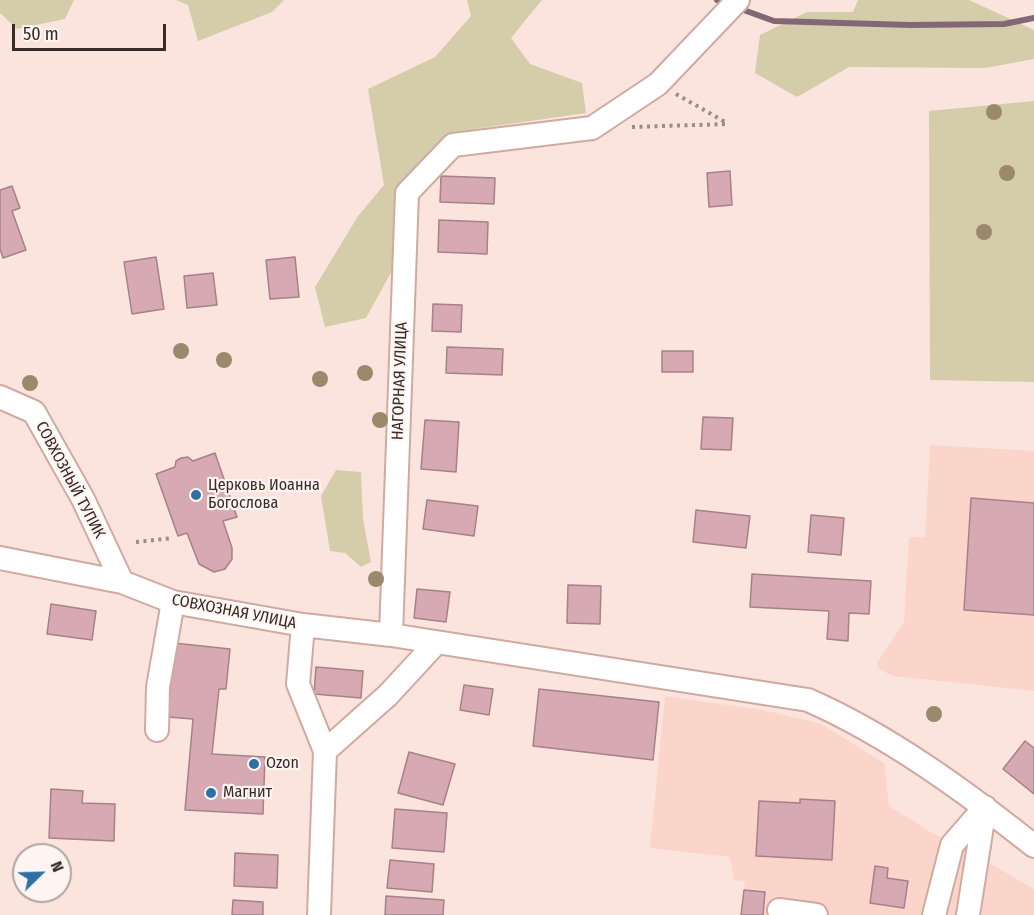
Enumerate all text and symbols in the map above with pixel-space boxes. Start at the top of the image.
scale bar [15,12,170,50]
text: 50 m [23,23,59,45]
street label: НАГОРНАЯ УЛИЦА [388,322,412,440]
street label: СОВХОЗНЫЙ ТУПИК [31,418,109,542]
place label: Церковь Иоанна Богослова [208,476,320,514]
marker: Церковь Иоанна Богослова [189,488,203,502]
street label: СОВХОЗНАЯ УЛИЦА [170,590,298,634]
place label: Ozon [266,754,299,774]
marker: Ozon [247,757,261,771]
place label: Магнит [223,783,272,803]
marker: Магнит [204,786,218,800]
north arrow [12,843,72,903]
text: N [47,858,68,875]

